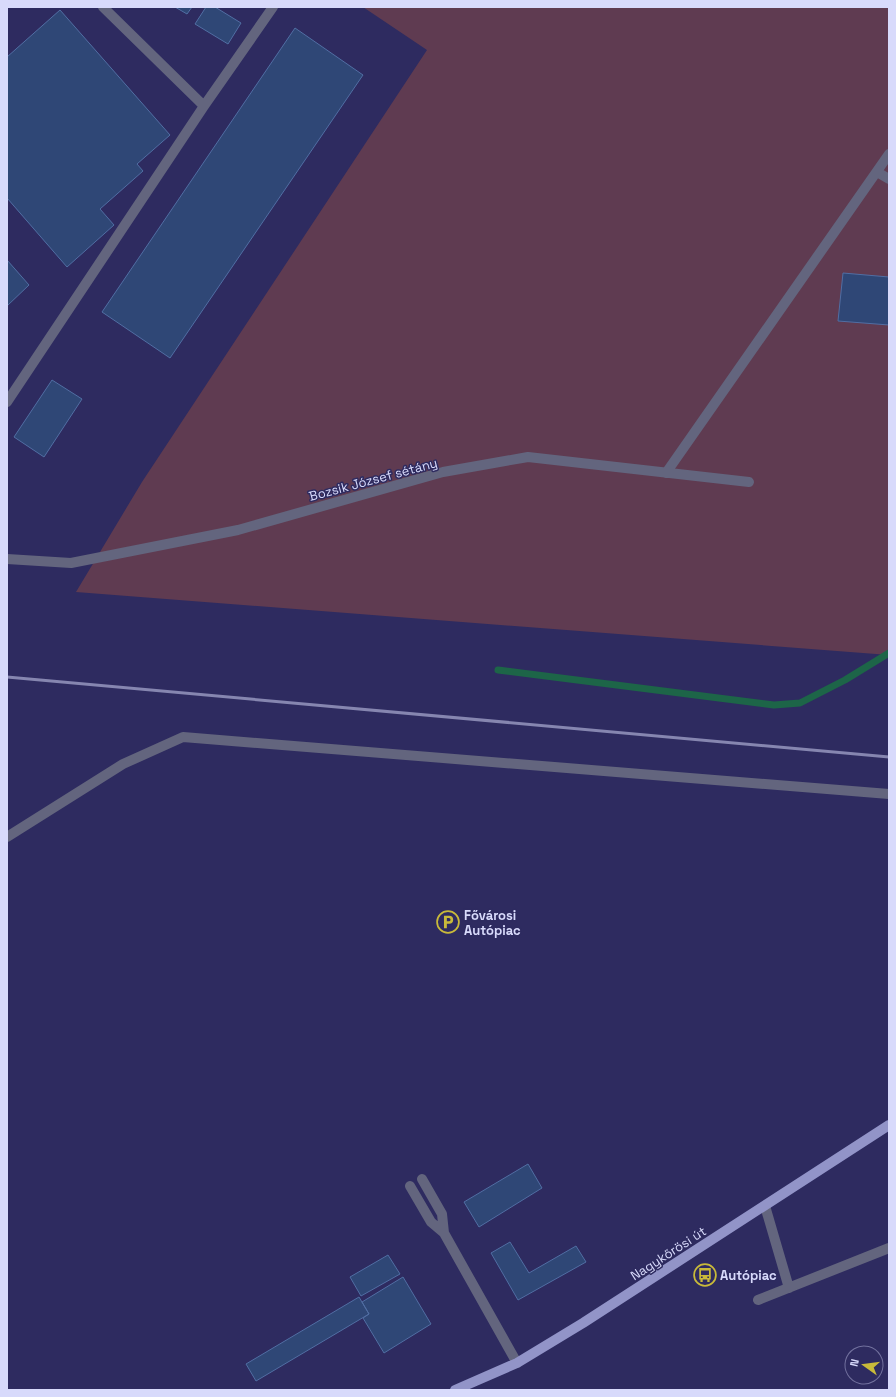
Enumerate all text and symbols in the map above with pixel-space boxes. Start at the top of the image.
street label: Bozsik József sétány [307,454,439,505]
place label: Fővárosi Autópiac [464,907,521,939]
parking icon: Fővárosi Autópiac [435,909,461,935]
street label: Nagykőrösi út [627,1223,709,1284]
bus stop icon: Autópiac [692,1262,718,1288]
place label: Autópiac [720,1267,777,1284]
north arrow [844,1345,884,1385]
text: N [847,1357,862,1368]

